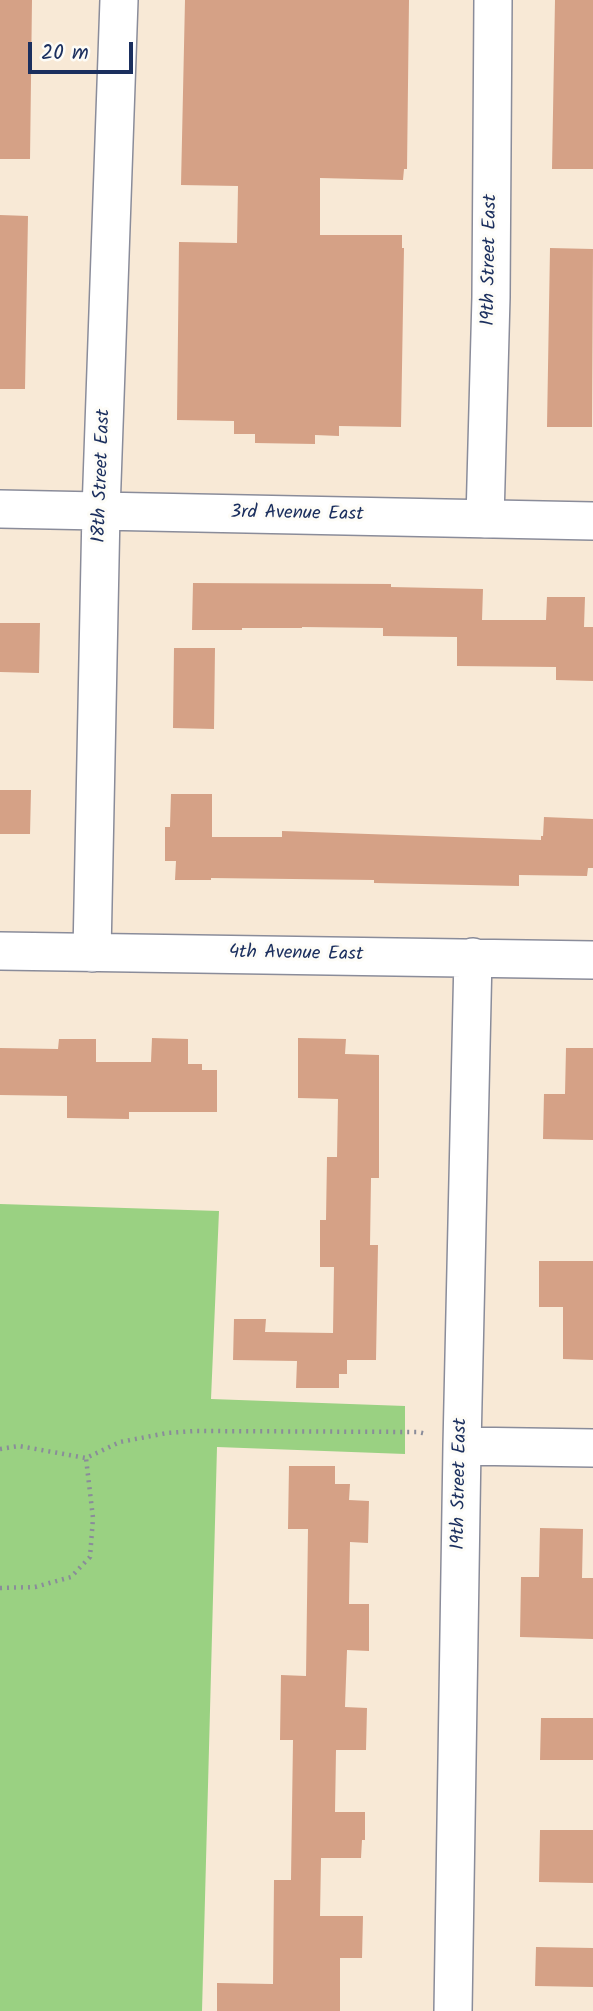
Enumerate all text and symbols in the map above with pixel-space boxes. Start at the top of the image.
scale bar [32,28,136,72]
text: 20 m [41,37,89,70]
street label: 19th Street East [478,194,504,326]
street label: 18th Street East [89,409,117,543]
street label: 3rd Avenue East [230,502,364,528]
street label: 4th Avenue East [228,942,364,968]
street label: 19th Street East [448,1418,474,1550]

